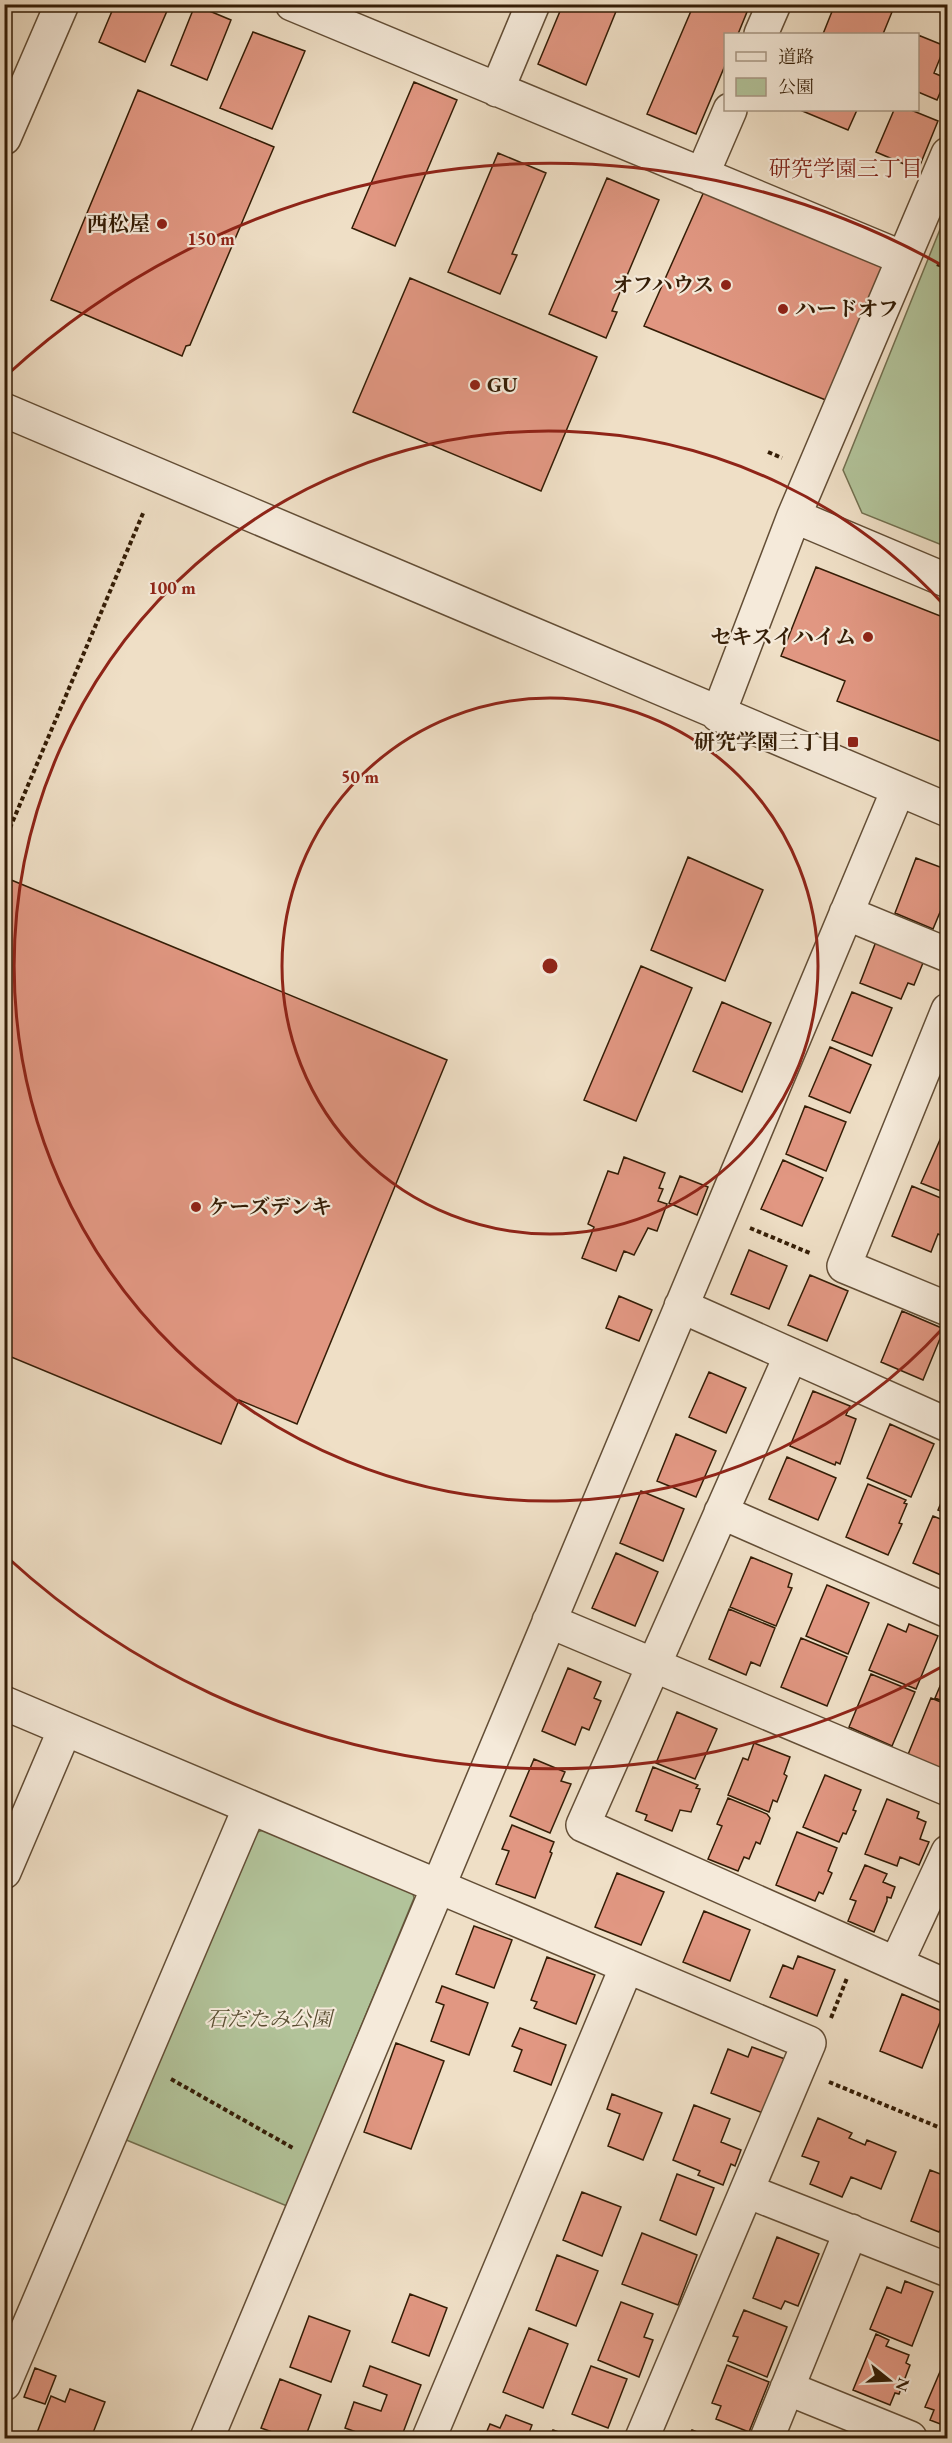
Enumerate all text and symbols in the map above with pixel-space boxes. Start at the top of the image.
legend [724,33,919,111]
text: 道路 [778,45,814,68]
text: 公園 [778,75,814,98]
district label: 研究学園三丁目 [769,154,923,183]
place label: 西松屋 [87,210,150,237]
marker: 西松屋 [155,217,169,231]
text: 150 m [187,227,235,250]
place label: オフハウス [612,271,714,298]
marker: オフハウス [719,278,733,292]
place label: ハードオフ [795,295,899,322]
marker: ハードオフ [776,302,790,316]
place label: GU [487,371,518,398]
marker: GU [468,378,482,392]
text: 100 m [148,576,196,599]
place label: セキスイハイム [710,623,856,650]
marker: セキスイハイム [861,630,875,644]
place label: 研究学園三丁目 [694,728,841,755]
marker: 研究学園三丁目 [846,735,860,749]
text: 50 m [341,765,379,788]
centre of rings [540,956,560,976]
place label: ケーズデンキ [208,1193,332,1220]
marker: ケーズデンキ [189,1200,203,1214]
park label: 石だたみ公園 [206,2005,335,2032]
north arrow [859,2350,919,2410]
text: N [891,2375,915,2394]

